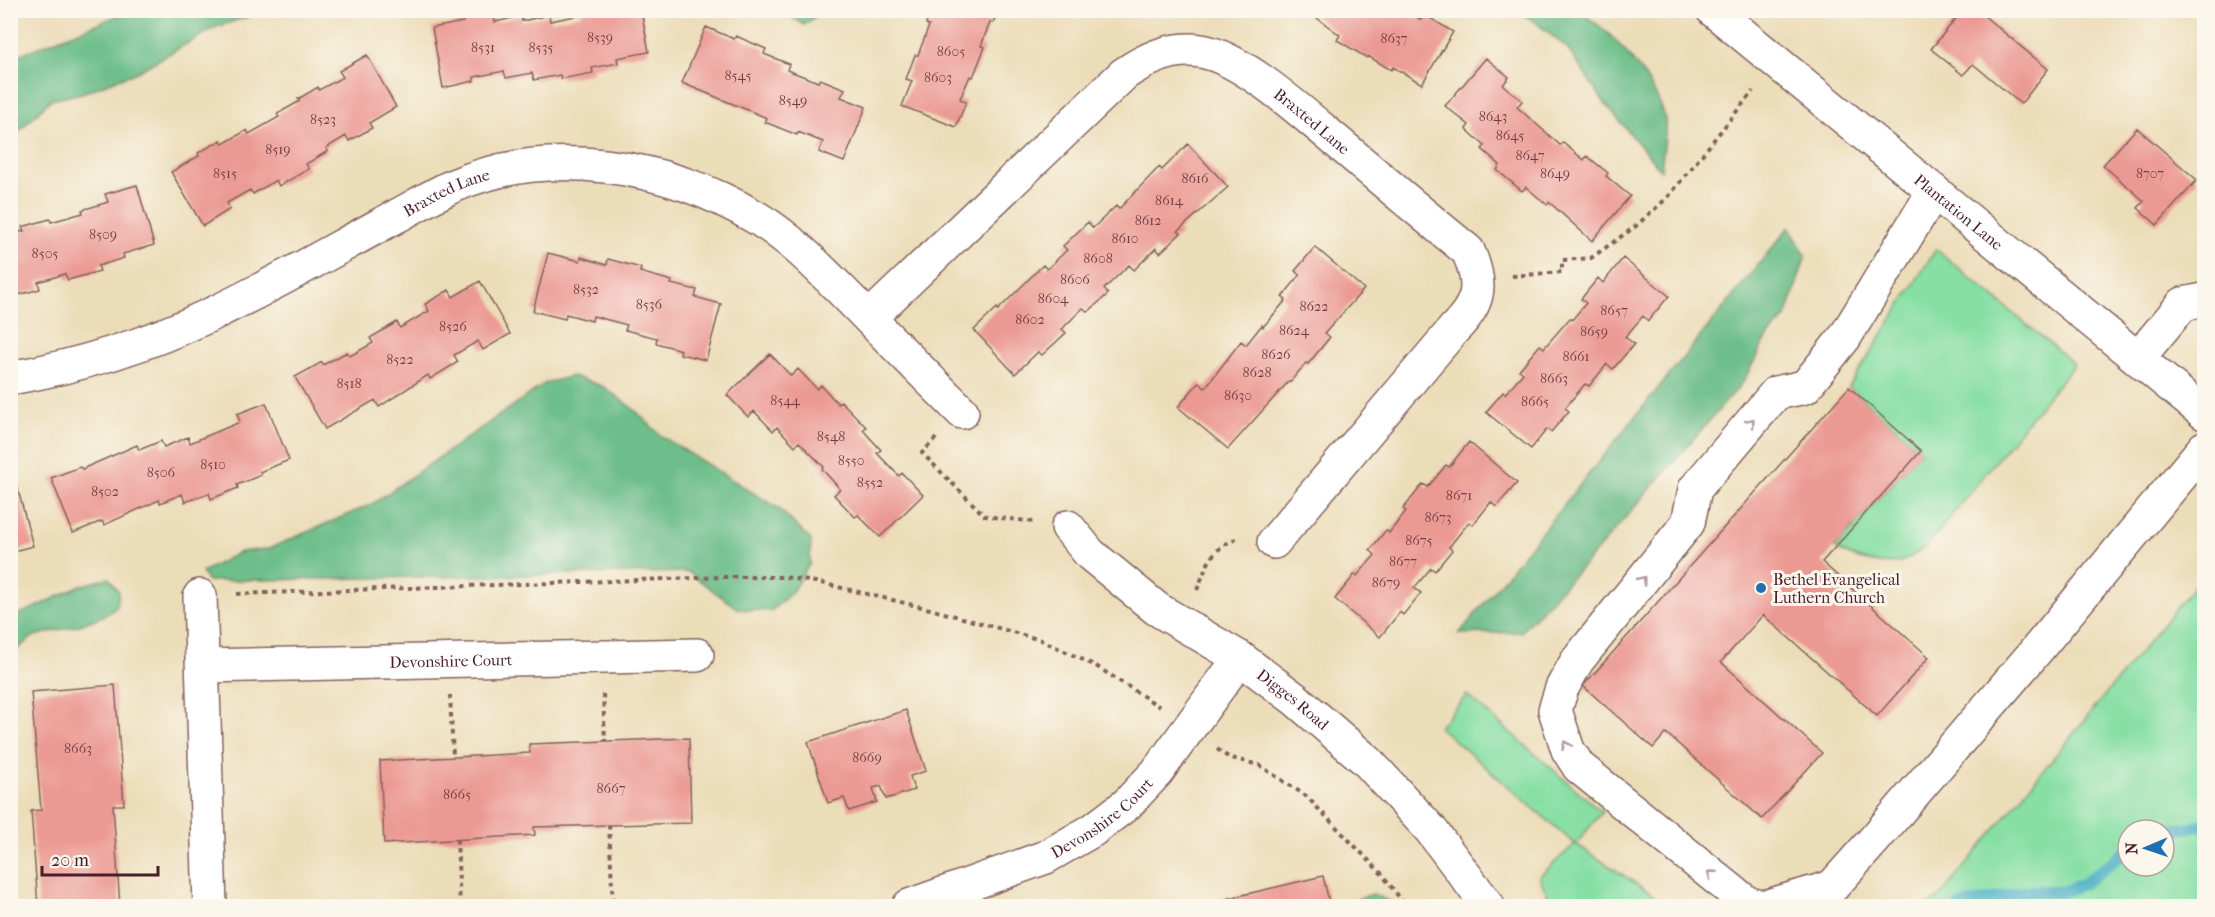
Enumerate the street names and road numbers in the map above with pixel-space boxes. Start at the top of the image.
street label: Braxted Lane [1270,84,1354,158]
street label: Braxted Lane [400,164,492,220]
street label: Plantation Lane [1911,170,2007,254]
street label: Devonshire Court [389,650,513,671]
street label: Digges Road [1253,665,1333,734]
street label: Devonshire Court [1047,773,1157,862]

